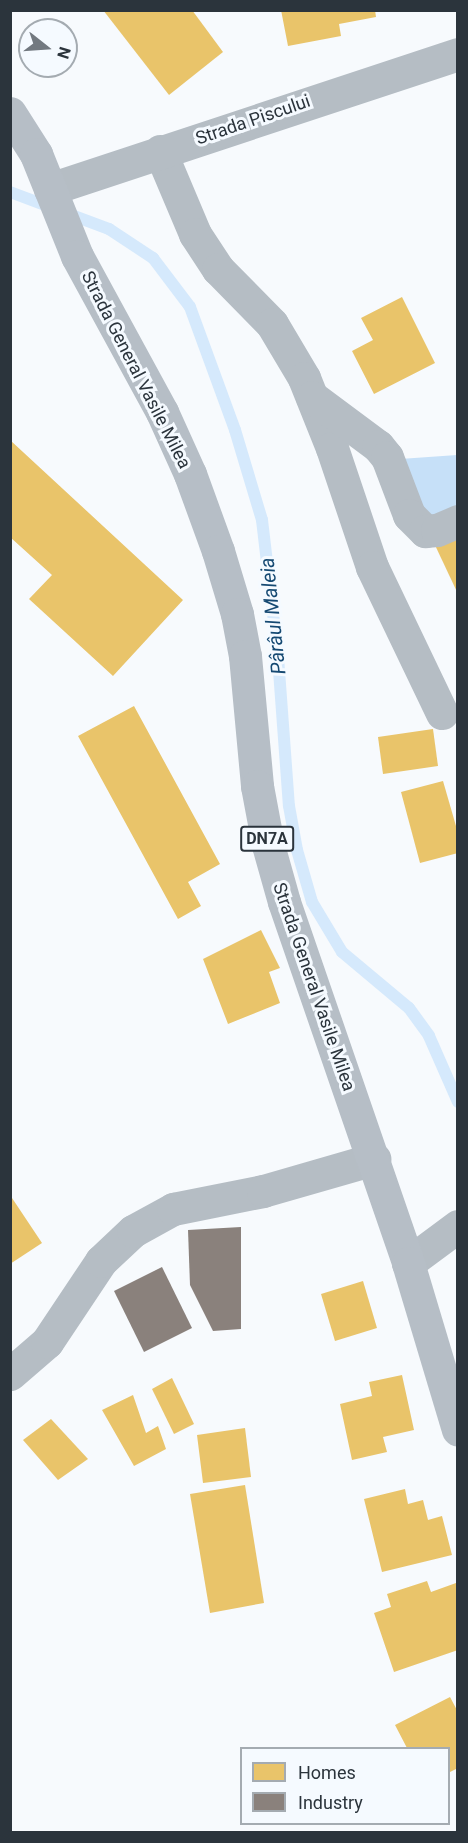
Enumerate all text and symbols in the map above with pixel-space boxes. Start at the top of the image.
north arrow [18,18,78,78]
text: N [53,45,75,61]
street label: Strada Piscului [193,90,313,150]
street label: Strada General Vasile Milea [77,268,195,472]
water label: Pârâul Maleia [255,556,291,676]
road number: DN7A [240,826,294,852]
street label: Strada General Vasile Milea [268,880,360,1094]
legend [240,1747,450,1825]
text: Homes [298,1762,356,1783]
text: Industry [298,1792,363,1813]

